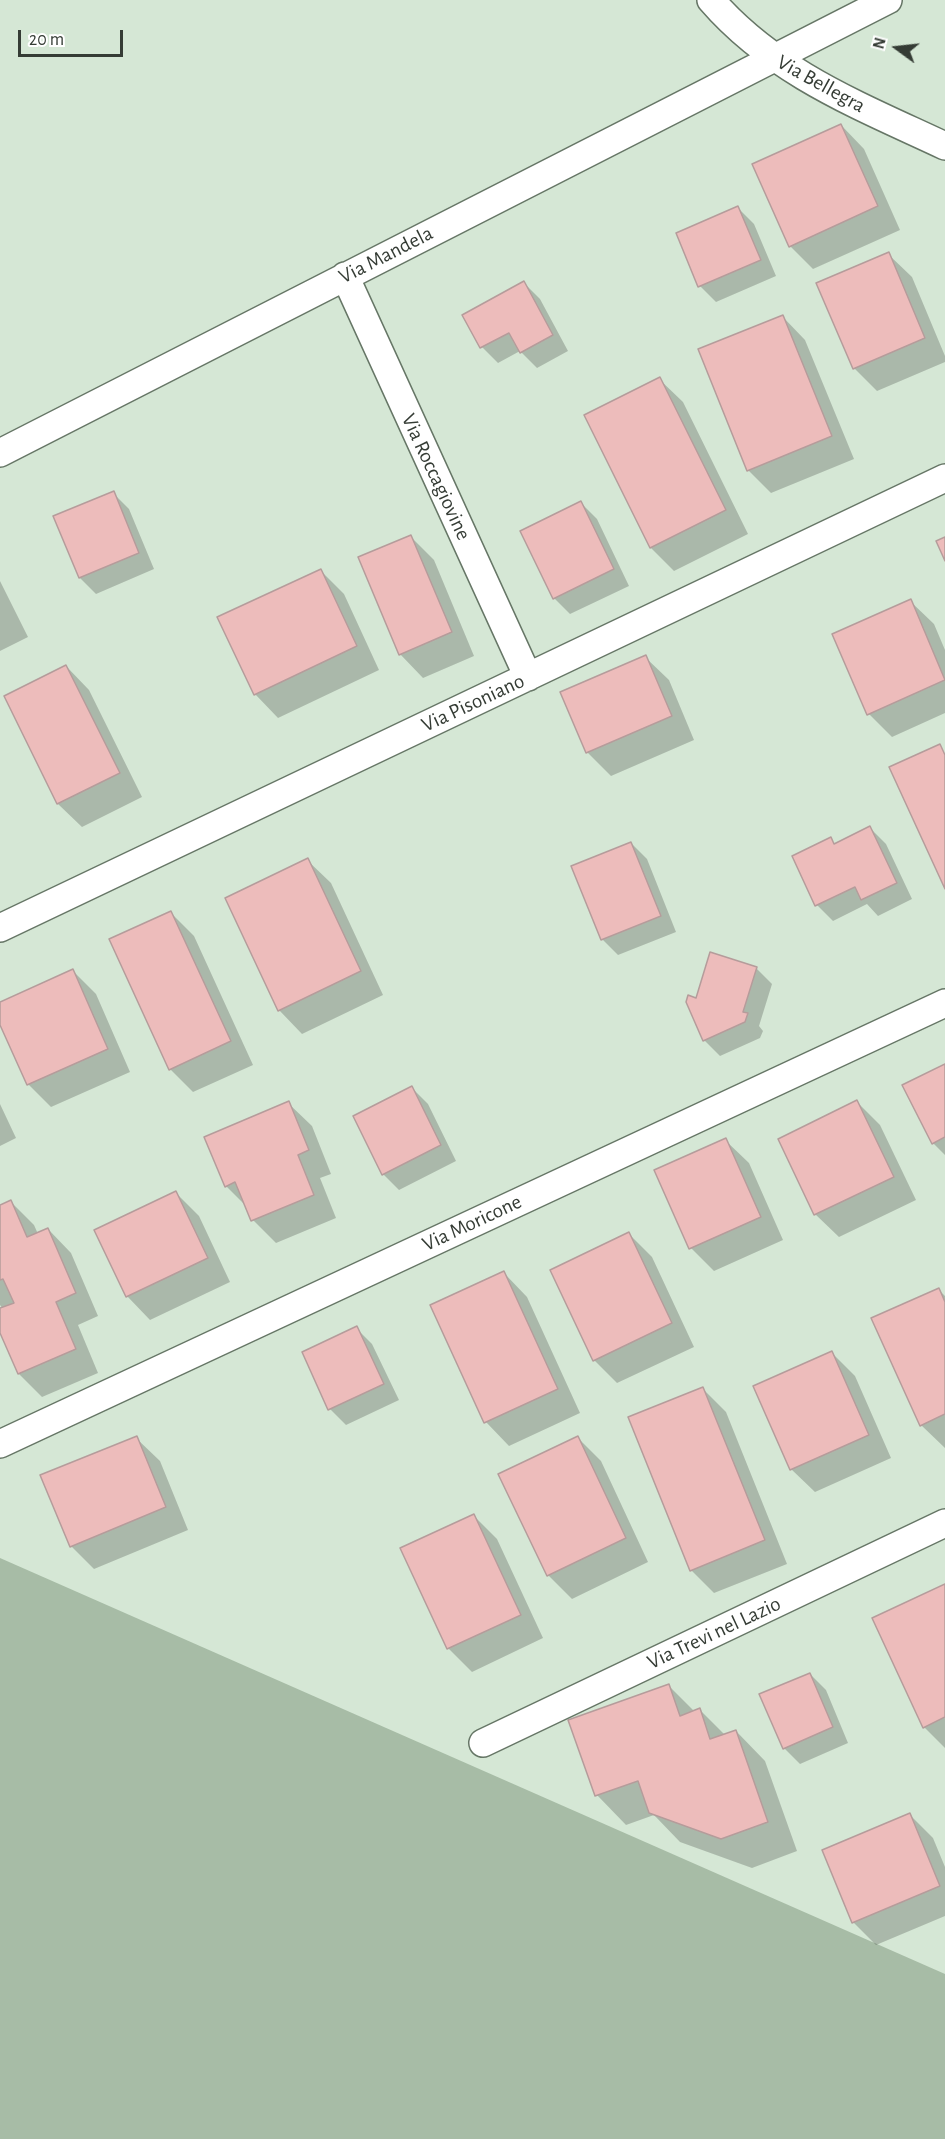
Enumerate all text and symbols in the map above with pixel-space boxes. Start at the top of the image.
scale bar [21,18,126,56]
north arrow [867,18,927,78]
text: 20 m [29,31,64,49]
text: N [870,36,889,51]
street label: Via Bellegra [772,49,870,119]
street label: Via Mandela [335,221,437,289]
street label: Via Roccagiovine [396,410,476,544]
street label: Via Pisoniano [418,668,528,738]
street label: Via Moricone [418,1189,526,1257]
street label: Via Trevi nel Lazio [643,1591,785,1675]

